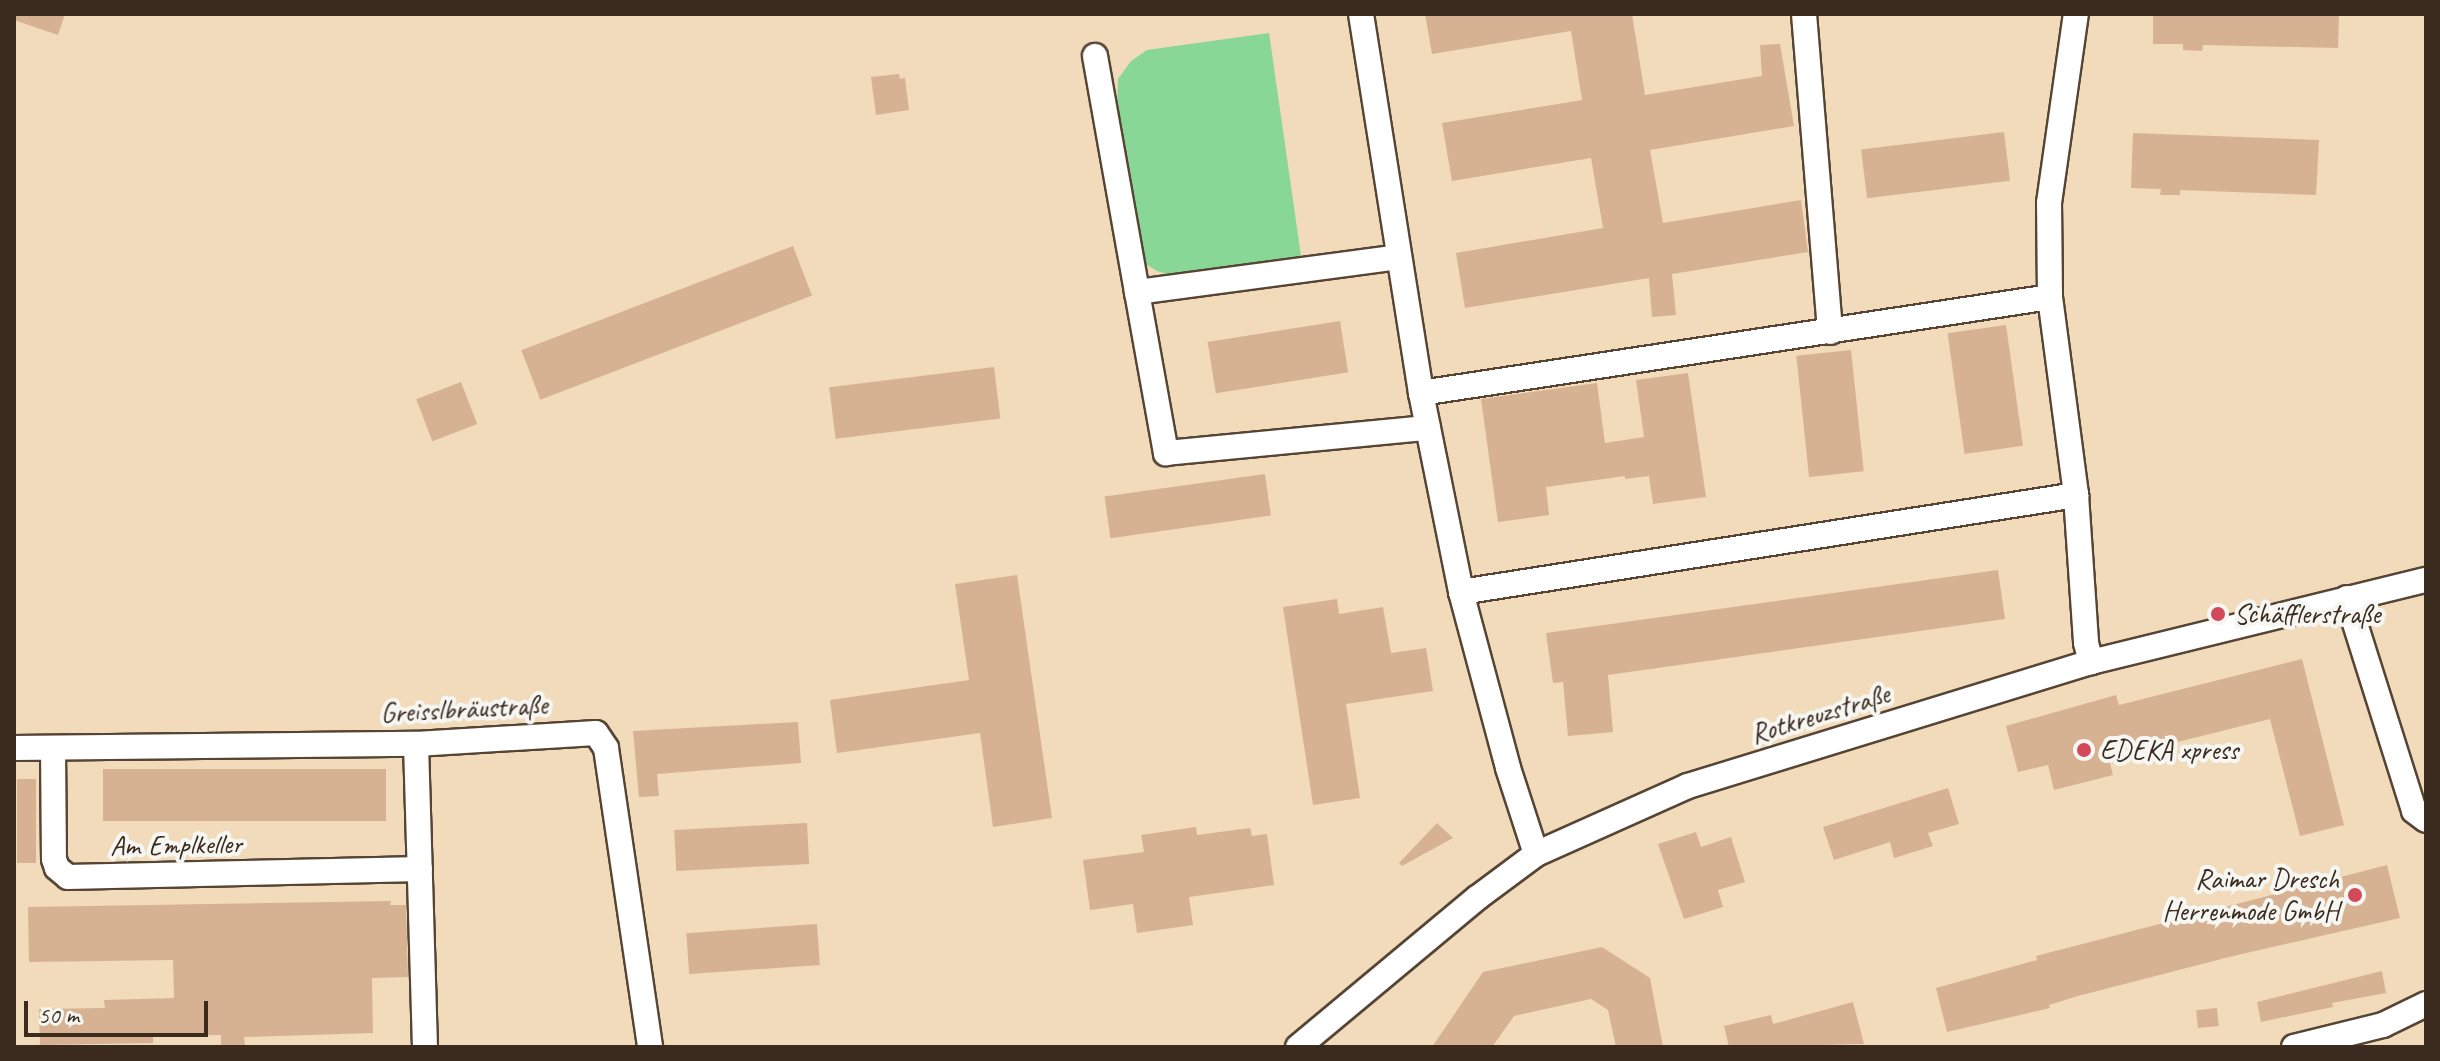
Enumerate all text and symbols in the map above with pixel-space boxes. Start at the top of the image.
place label: Schäfflerstraße [2234,597,2380,631]
marker: Schäfflerstraße [2209,605,2227,623]
street label: Rotkreuzstraße [1746,677,1894,751]
street label: Greisslbräustraße [380,688,548,730]
place label: EDEKA xpress [2100,733,2238,767]
marker: EDEKA xpress [2075,741,2093,759]
street label: Am Emplkeller [110,827,242,863]
place label: Raimar Dresch Herrenmode GmbH [2162,862,2339,928]
marker: Raimar Dresch Herrenmode GmbH [2346,886,2364,904]
scale bar [28,985,212,1035]
text: 50 m [38,1000,79,1030]

